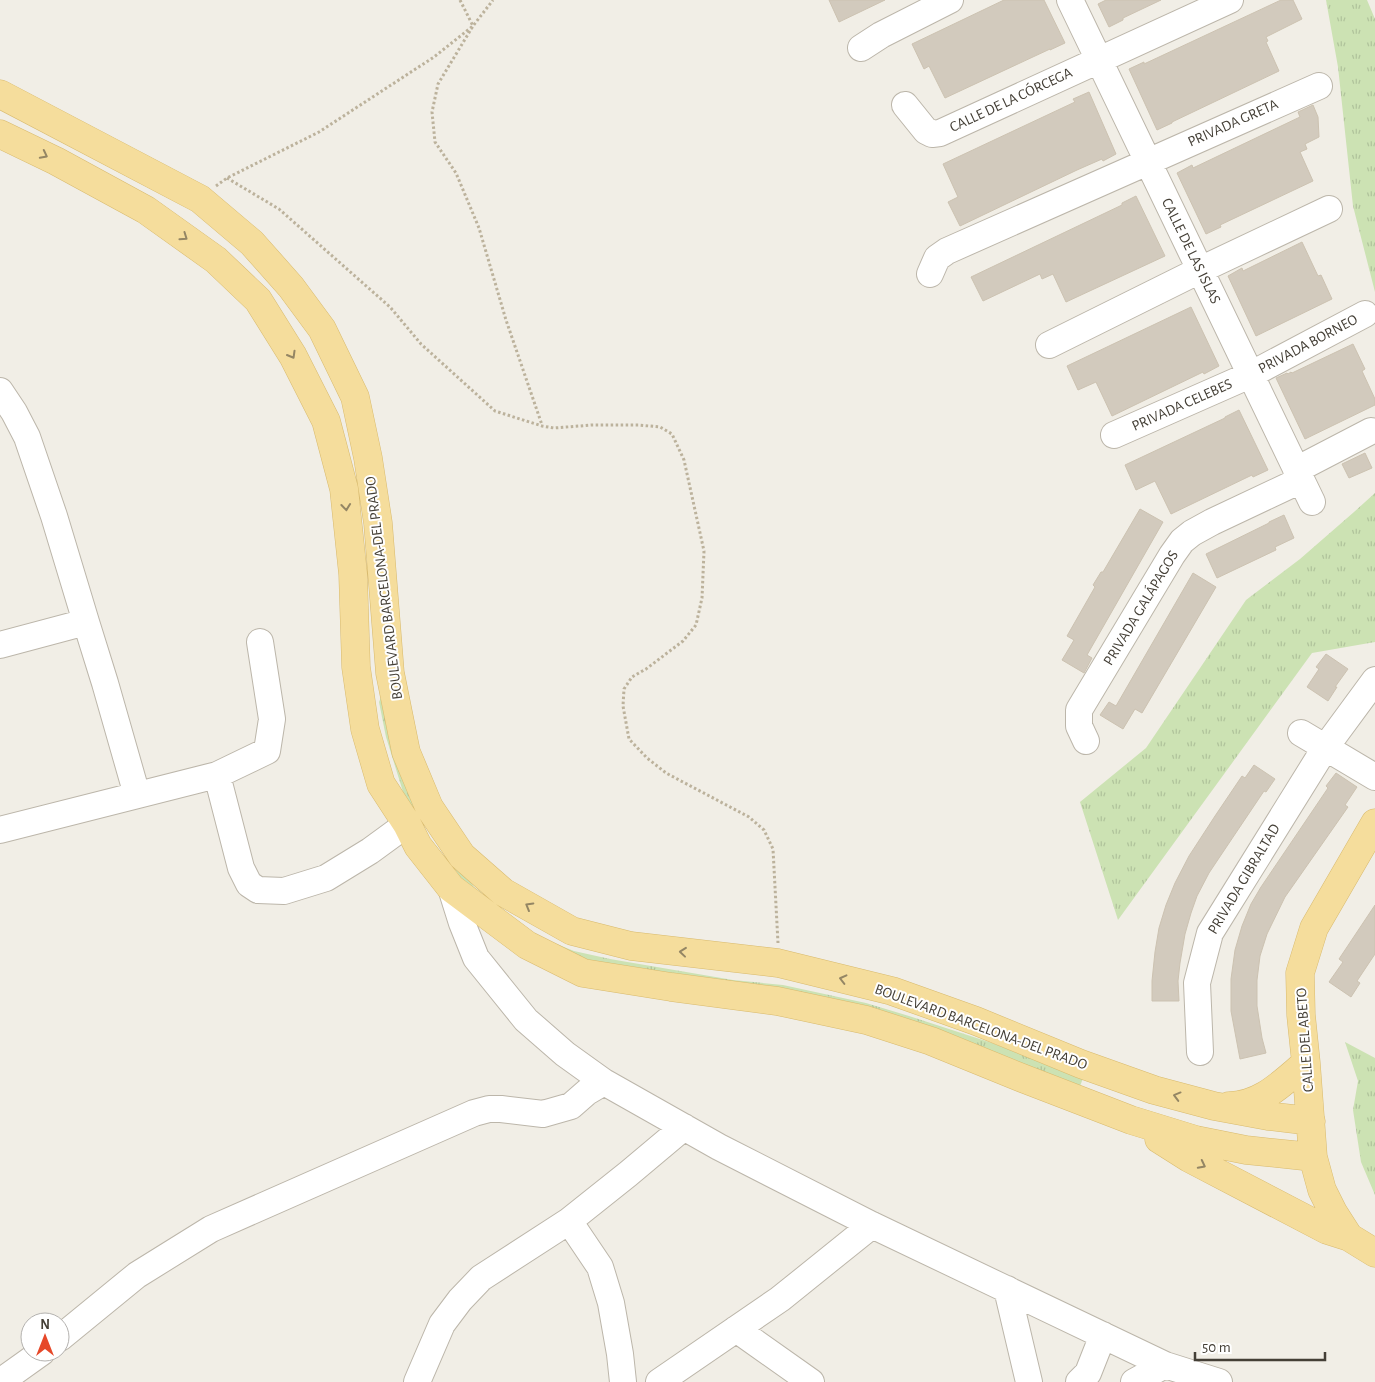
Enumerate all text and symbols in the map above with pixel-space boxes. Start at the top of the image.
street label: CALLE DE LA CÓRCEGA [947,63,1075,135]
street label: PRIVADA GRETA [1186,96,1281,150]
one-way arrow [38,149,47,159]
street label: CALLE DE LAS ISLAS [1159,196,1223,306]
one-way arrow [178,231,188,240]
street label: PRIVADA BORNEO [1256,312,1360,376]
one-way arrow [286,350,296,359]
street label: PRIVADA CELEBES [1130,376,1234,434]
street label: BOULEVARD BARCELONA-DEL PRADO [363,475,405,701]
one-way arrow [340,503,351,511]
street label: PRIVADA GALÁPAGOS [1099,547,1181,668]
street label: PRIVADA GIBRALTAD [1205,821,1283,937]
one-way arrow [525,903,534,913]
one-way arrow [679,947,687,958]
one-way arrow [838,974,847,985]
street label: BOULEVARD BARCELONA-DEL PRADO [873,981,1089,1073]
street label: CALLE DEL ABETO [1294,987,1316,1093]
one-way arrow [1174,1092,1182,1102]
one-way arrow [1196,1159,1205,1169]
north arrow [20,1312,70,1362]
text: N [40,1318,50,1332]
scale bar [1195,1330,1325,1362]
text: 50 m [1202,1340,1231,1355]

